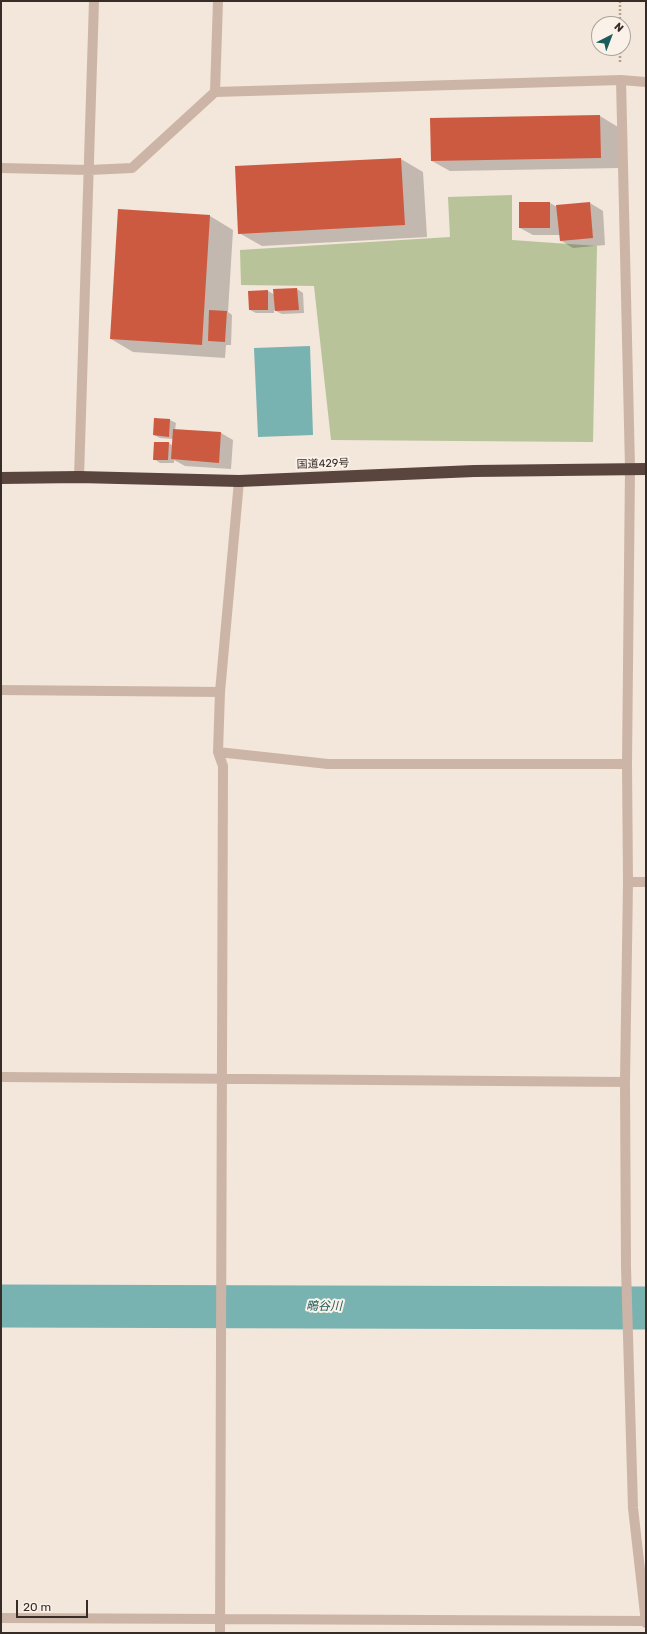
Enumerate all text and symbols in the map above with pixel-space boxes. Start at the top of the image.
north arrow [591,16,631,56]
text: N [611,20,626,35]
street label: 国道429号 [296,456,350,472]
water label: 鴫谷川 [306,1300,342,1314]
scale bar [18,1592,90,1618]
text: 20 m [23,1600,51,1614]

